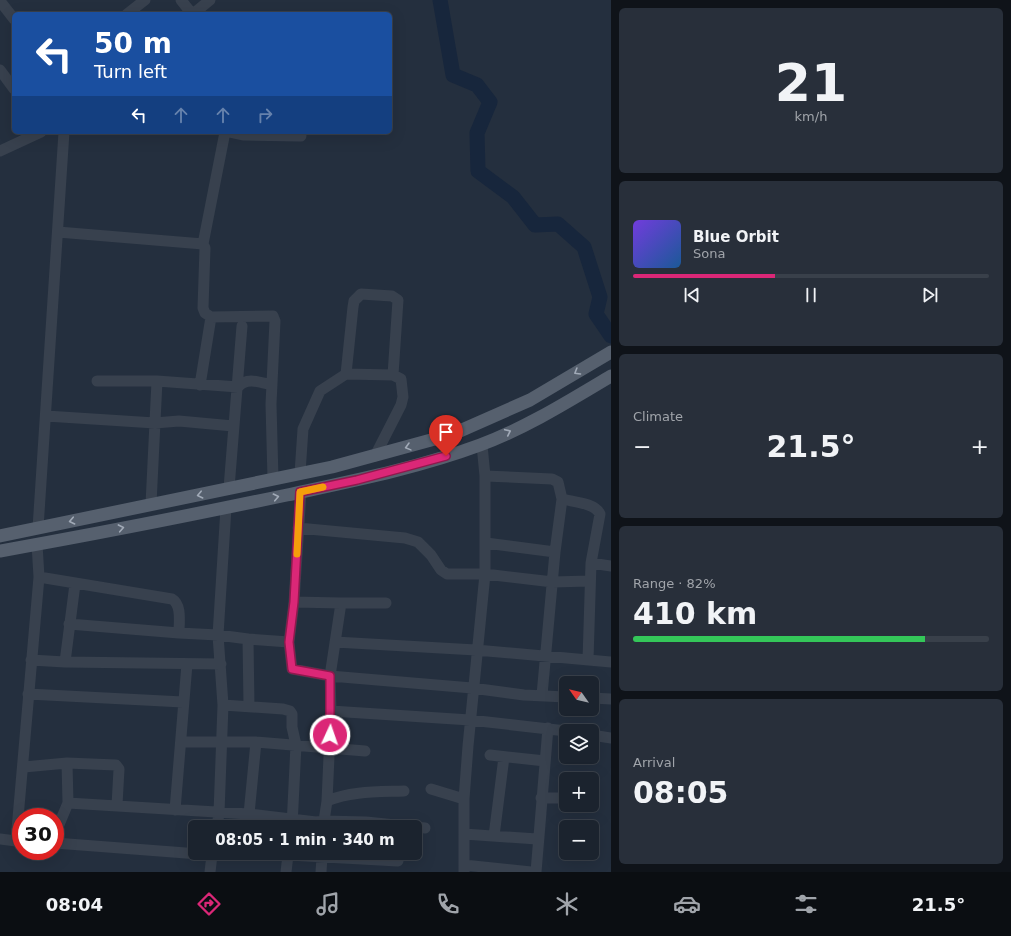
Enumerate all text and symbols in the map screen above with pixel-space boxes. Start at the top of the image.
text: 50 m [94,27,172,60]
icon: left [28,28,80,80]
text: 21 [775,53,847,113]
text: Turn left [94,61,167,82]
icon: left [128,104,150,126]
icon: ahead [170,104,192,126]
icon: ahead [212,104,234,126]
icon: right [254,104,276,126]
text: km/h [795,109,827,124]
text: Blue Orbit [693,228,779,246]
text: Sona [693,246,725,261]
icon: previous [681,284,703,306]
icon: pause [800,284,822,306]
icon: next [919,284,941,306]
one-way arrow [574,367,581,375]
text: Climate [633,409,683,424]
pin [429,415,463,456]
icon: arrive [435,421,457,443]
one-way arrow [504,429,512,437]
text: 21.5° [766,429,856,464]
text: − [633,434,651,459]
text: + [971,434,989,459]
one-way arrow [405,442,412,451]
one-way arrow [196,490,203,498]
one-way arrow [273,494,279,502]
one-way arrow [69,516,75,524]
one-way arrow [118,525,124,533]
text: Range · 82% [633,576,716,591]
text: 410 km [633,596,757,631]
north arrow [559,676,599,716]
map controls [559,676,599,860]
position arrow [309,714,351,756]
button: layers [559,724,599,764]
text: Arrival [633,755,675,770]
button: + [559,772,599,812]
text: 08:05 [633,775,729,810]
speed limit sign: 30 [12,808,64,860]
button: − [559,820,599,860]
text: 08:05 · 1 min · 340 m [215,831,395,849]
icon: directions [195,890,223,918]
icon: music [314,890,342,918]
icon: phone [434,890,462,918]
icon: climate [553,890,581,918]
icon: car [673,890,701,918]
icon: filters [792,890,820,918]
text: 08:04 [46,894,103,915]
text: 21.5° [912,894,965,915]

